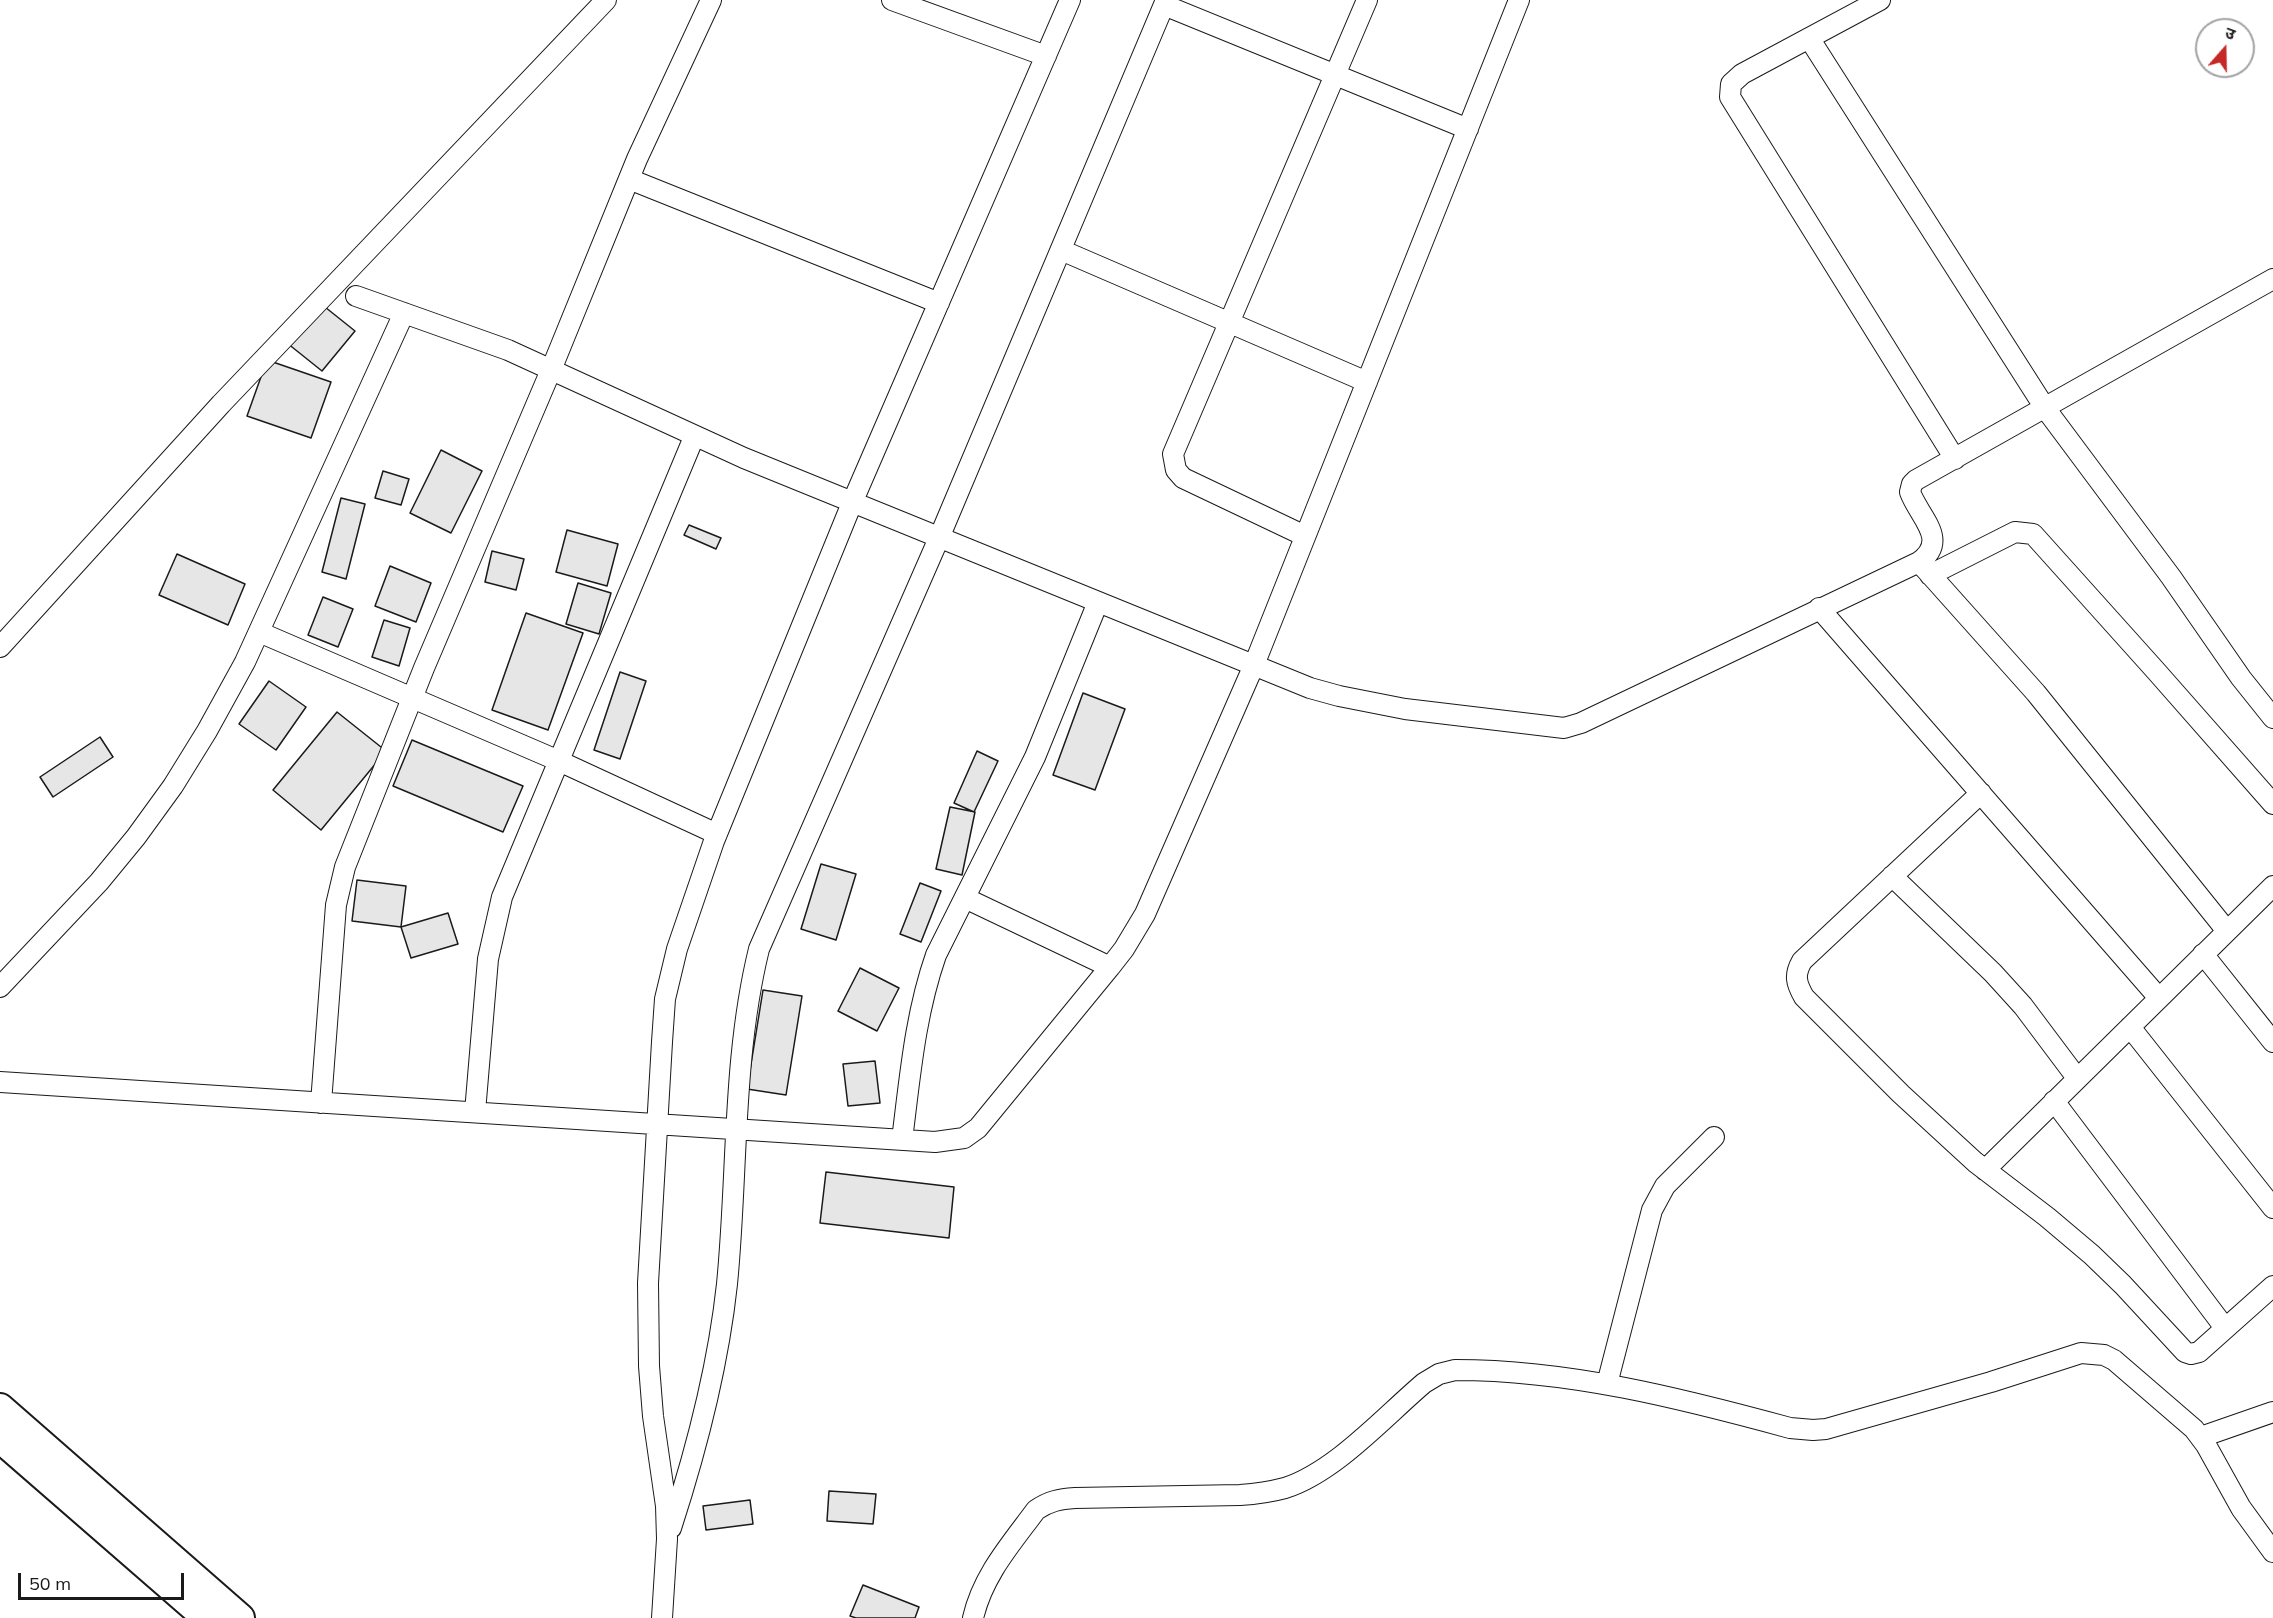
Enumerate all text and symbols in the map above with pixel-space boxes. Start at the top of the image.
north arrow [2195,18,2255,78]
text: उ [2223,22,2238,44]
scale bar [21,1561,188,1599]
text: 50 m [29,1572,71,1595]

